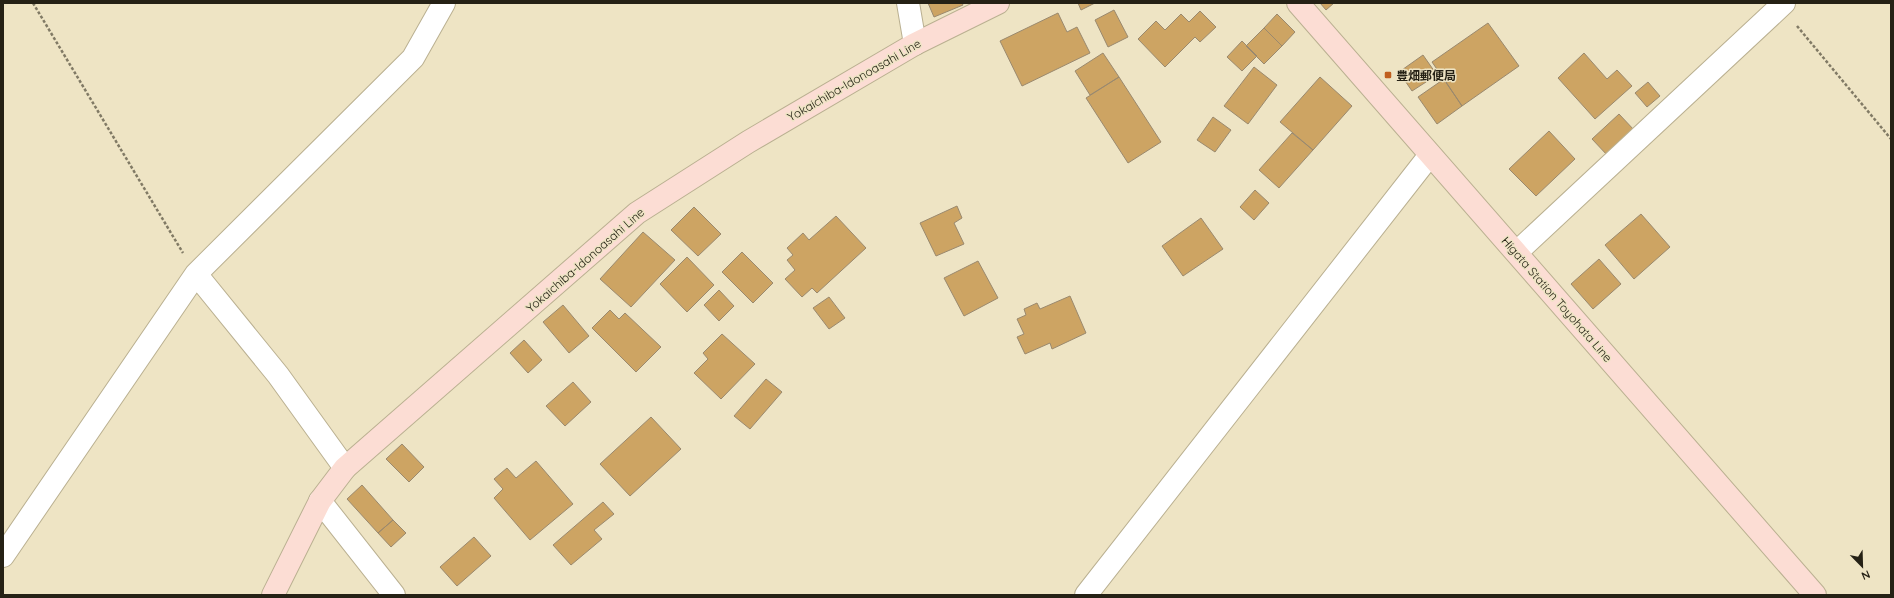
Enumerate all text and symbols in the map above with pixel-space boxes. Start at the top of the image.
street label: Yokaichiba-Idonoasahi Line [785,35,924,124]
place label: 豊畑郵便局 [1396,68,1456,83]
marker: 豊畑郵便局 [1383,70,1393,80]
street label: Yokaichiba-Idonoasahi Line [523,204,647,315]
street label: Higata Station Toyohata Line [1498,233,1616,365]
north arrow [1842,546,1882,586]
text: N [1859,567,1872,583]

